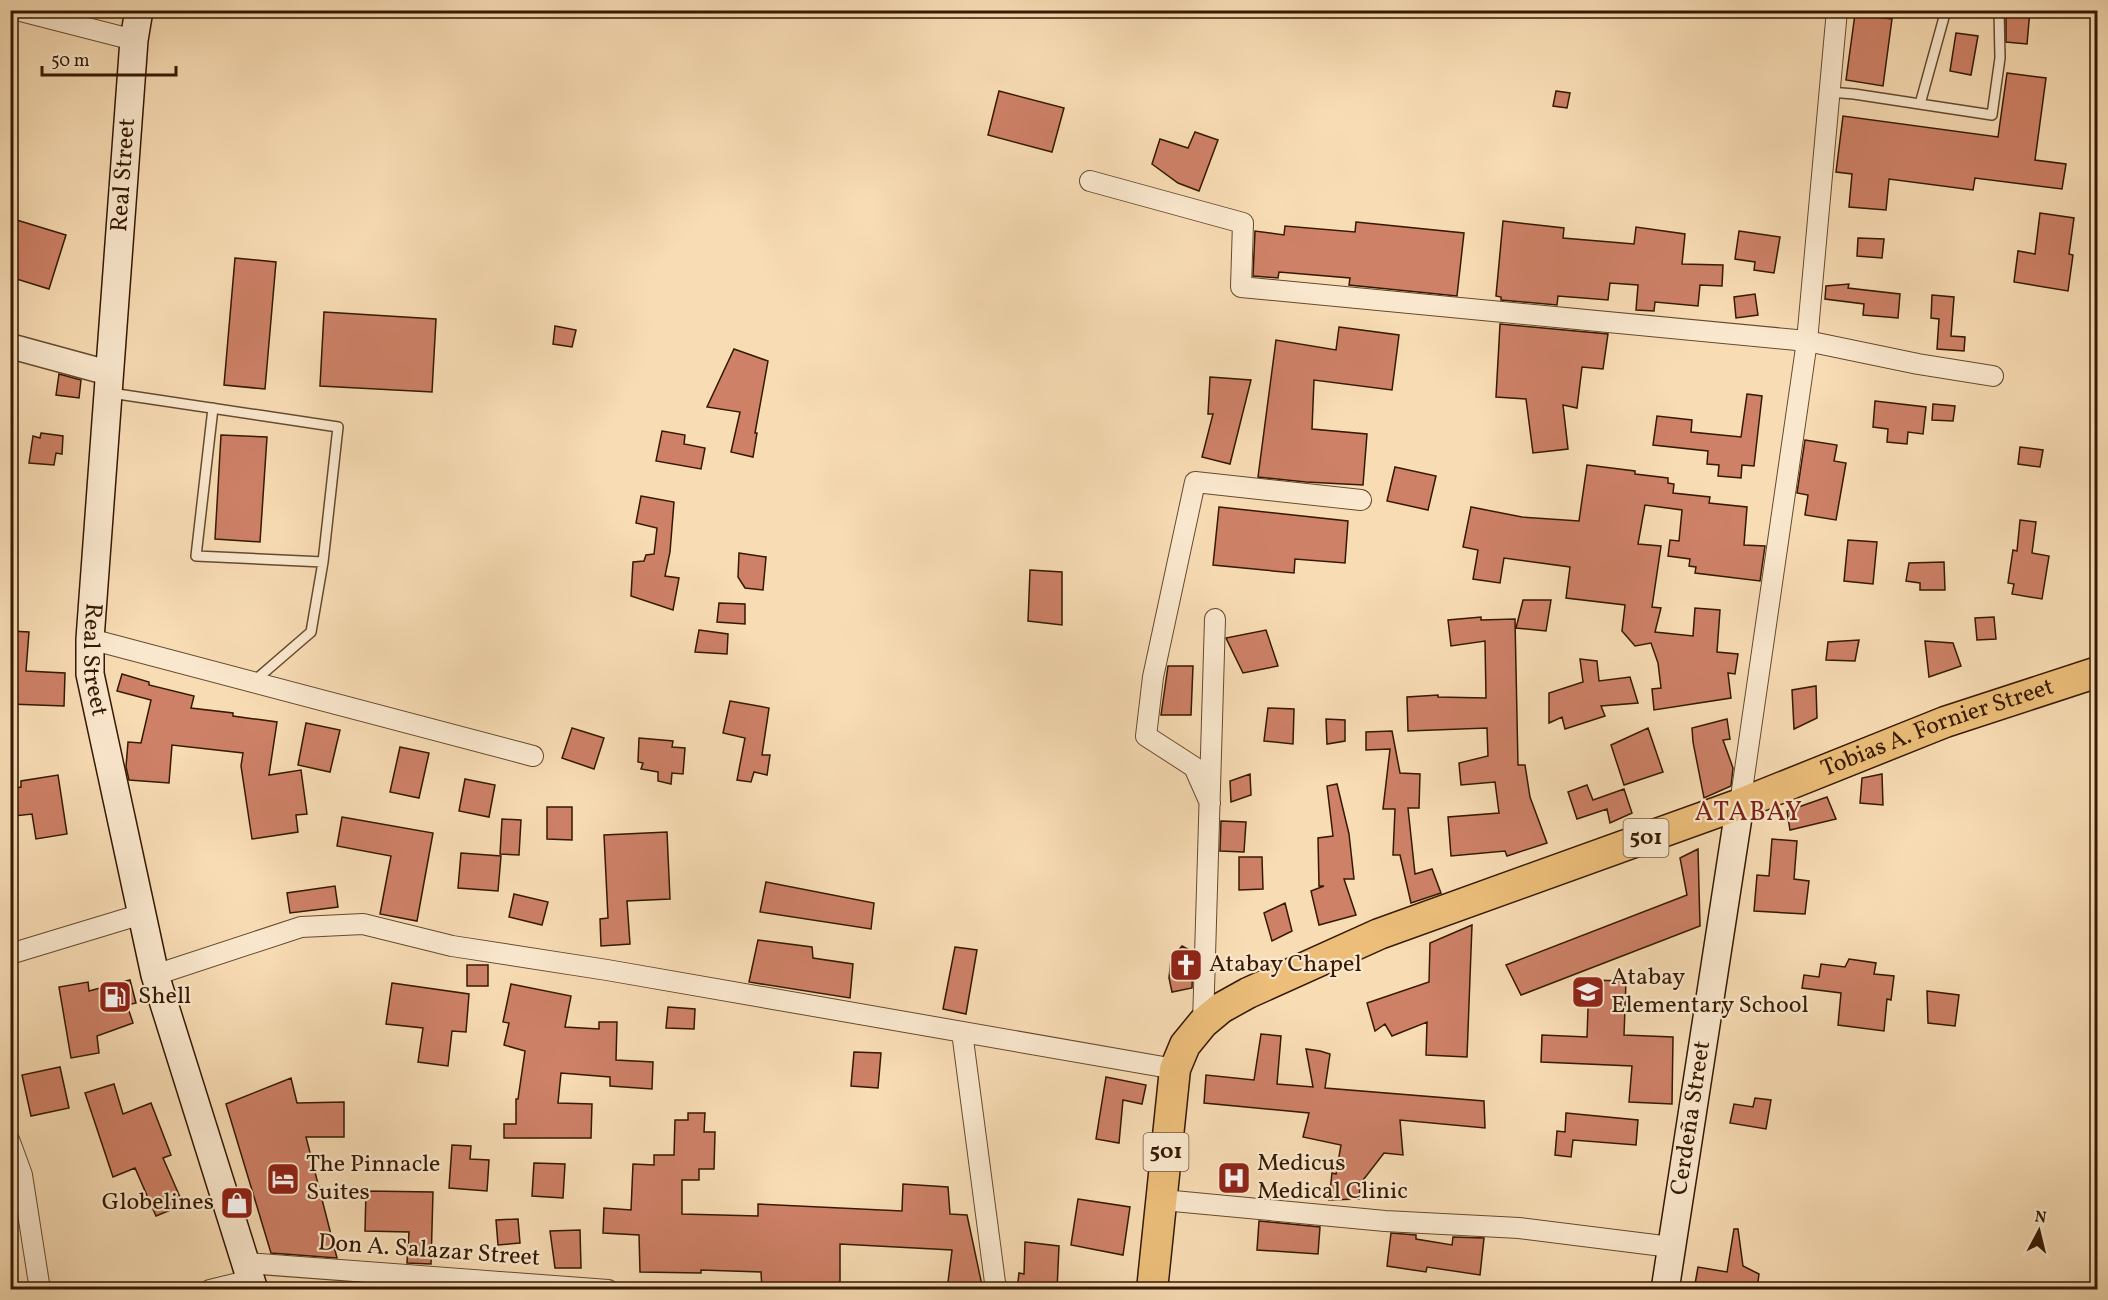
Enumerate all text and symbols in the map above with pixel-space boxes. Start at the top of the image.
scale bar [42,39,176,77]
text: 50 m [51,49,90,74]
street label: Real Street [103,117,145,233]
street label: Real Street [73,602,116,720]
street label: Tobias A. Fornier Street [1816,671,2058,787]
district label: ATABAY [1695,794,1803,832]
road number: 501 [1624,819,1668,857]
church icon: Atabay Chapel [1168,947,1204,983]
place label: Atabay Chapel [1209,948,1362,982]
place label: Atabay Elementary School [1611,961,1809,1023]
school or university icon: Atabay Elementary School [1570,974,1606,1010]
fuel station icon: Shell [97,979,133,1015]
place label: Shell [138,980,191,1014]
street label: Cerdeña Street [1663,1038,1720,1198]
road number: 501 [1144,1133,1188,1171]
place label: Medicus Medical Clinic [1257,1147,1408,1209]
place label: The Pinnacle Suites [306,1148,441,1210]
hospital icon: Medicus Medical Clinic [1216,1160,1252,1196]
hotel icon: The Pinnacle Suites [265,1161,301,1197]
shop icon: Globelines [219,1185,255,1221]
place label: Globelines [102,1186,214,1220]
north arrow [2009,1201,2069,1261]
text: N [2033,1206,2048,1230]
street label: Don A. Salazar Street [317,1226,541,1276]

